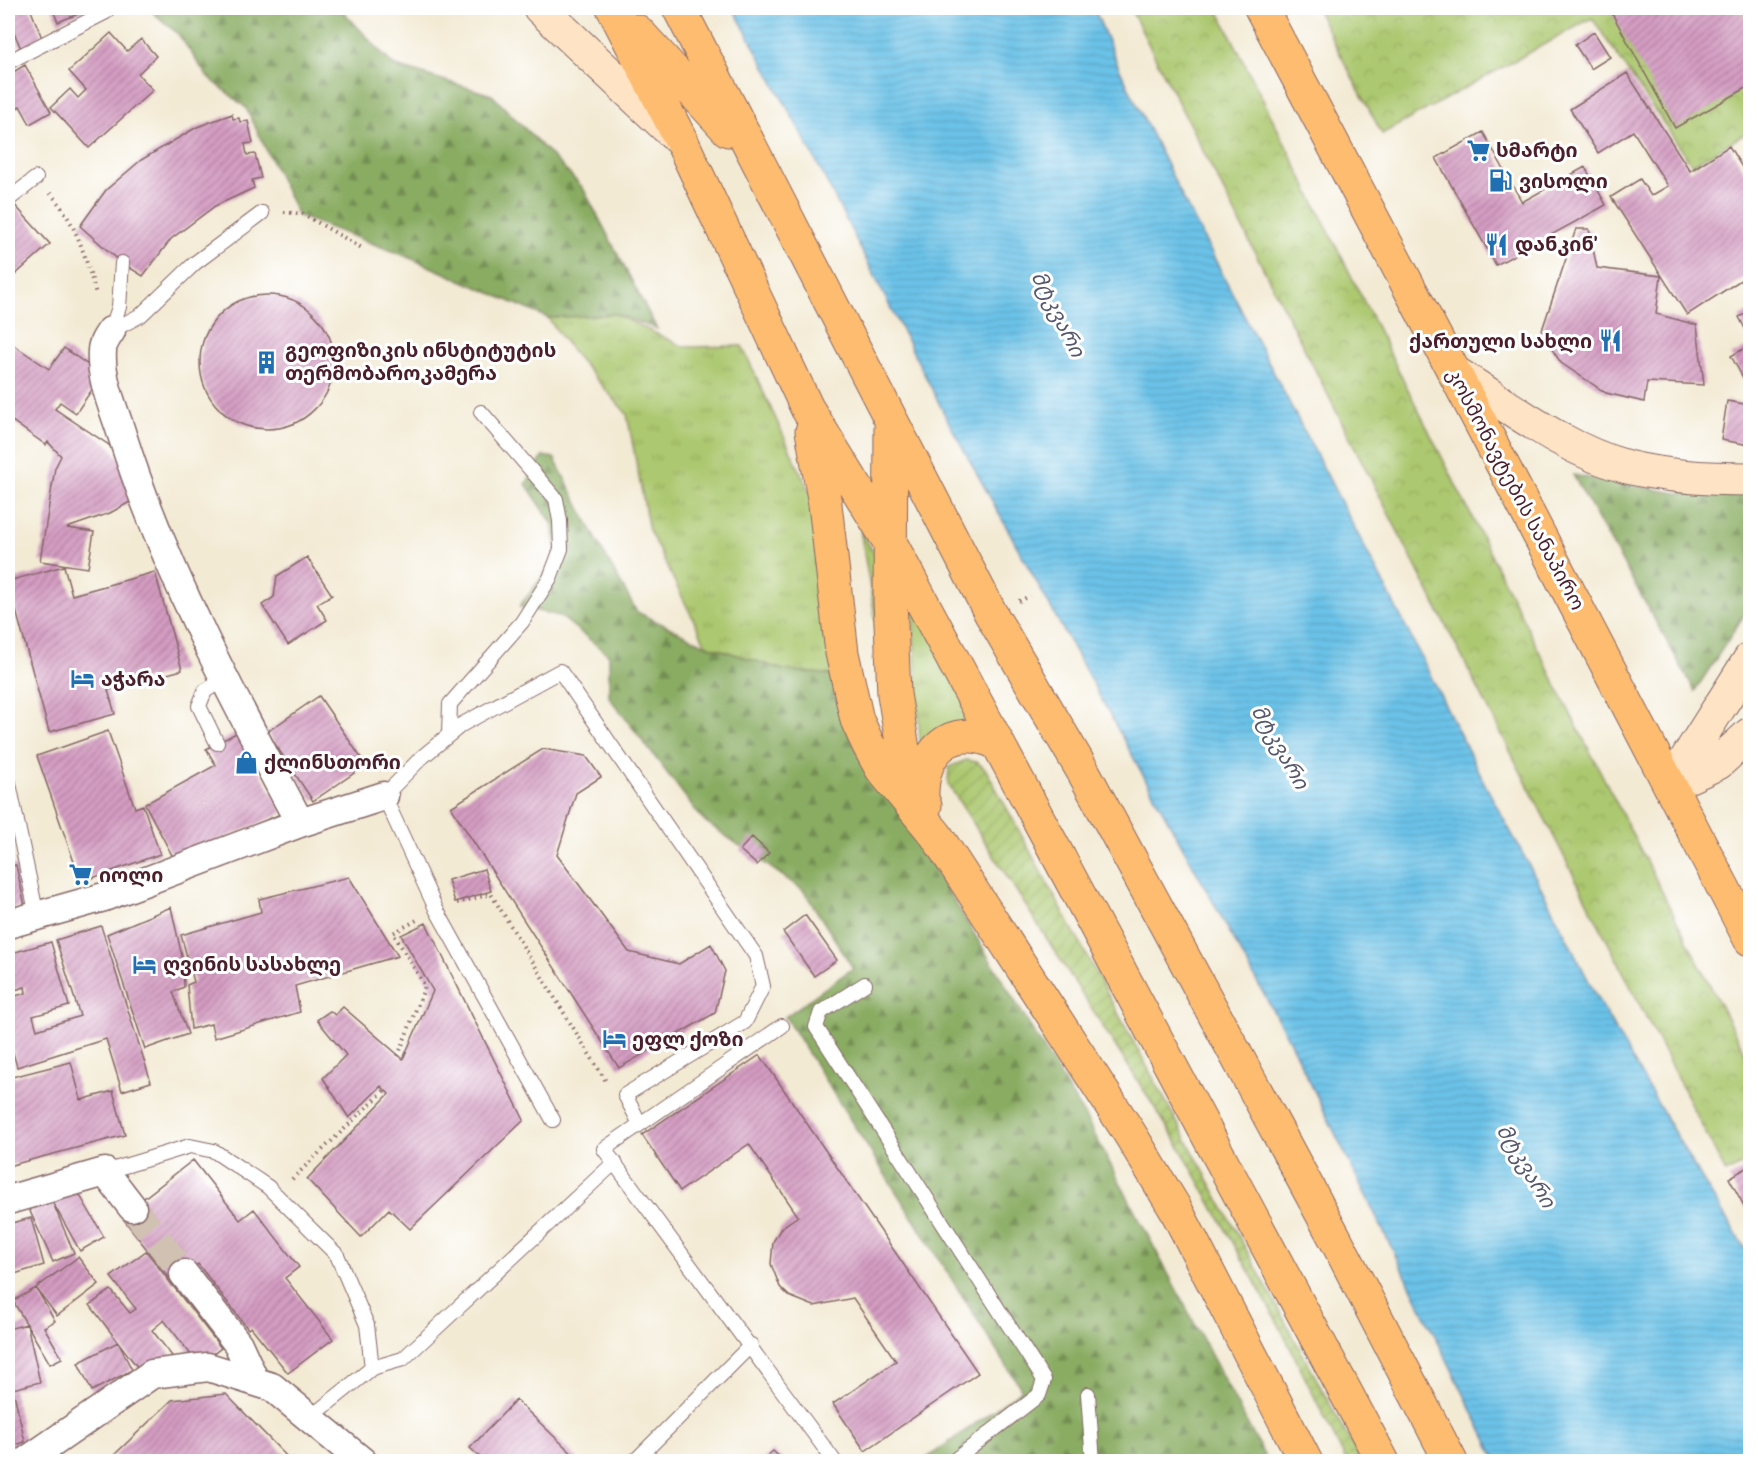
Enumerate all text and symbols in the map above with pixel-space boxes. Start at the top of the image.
supermarket icon: სმარტი [1465,137,1491,163]
place label: სმარტი [1496,138,1578,163]
fuel station icon: ვისოლი [1488,168,1514,194]
place label: ვისოლი [1519,169,1608,194]
restaurant icon: დანკინ' [1484,231,1510,257]
place label: დანკინ' [1515,232,1598,257]
water label: მტკვარი [1024,267,1091,363]
restaurant icon: ქართული სახლი [1597,328,1623,354]
place label: ქართული სახლი [1409,329,1592,354]
place label: გეოფიზიკის ინსტიტუტის თერმობაროკამერა [285,338,556,386]
building icon: გეოფიზიკის ინსტიტუტის თერმობაროკამერა [254,349,280,375]
street label: კოსმონავტების სანაპირო [1441,364,1590,614]
hotel icon: აჭარა [70,666,96,692]
place label: აჭარა [101,667,165,692]
water label: მტკვარი [1245,700,1315,795]
shop icon: ქლინსთორი [233,749,259,775]
place label: ქლინსთორი [264,750,401,775]
supermarket icon: იოლი [68,862,94,888]
place label: იოლი [99,863,163,888]
hotel icon: ღვინის სასახლე [132,951,158,977]
place label: ღვინის სასახლე [163,952,341,977]
hotel icon: ეფლ ქოზი [601,1026,627,1052]
place label: ეფლ ქოზი [632,1027,744,1052]
water label: მტკვარი [1490,1120,1562,1214]

